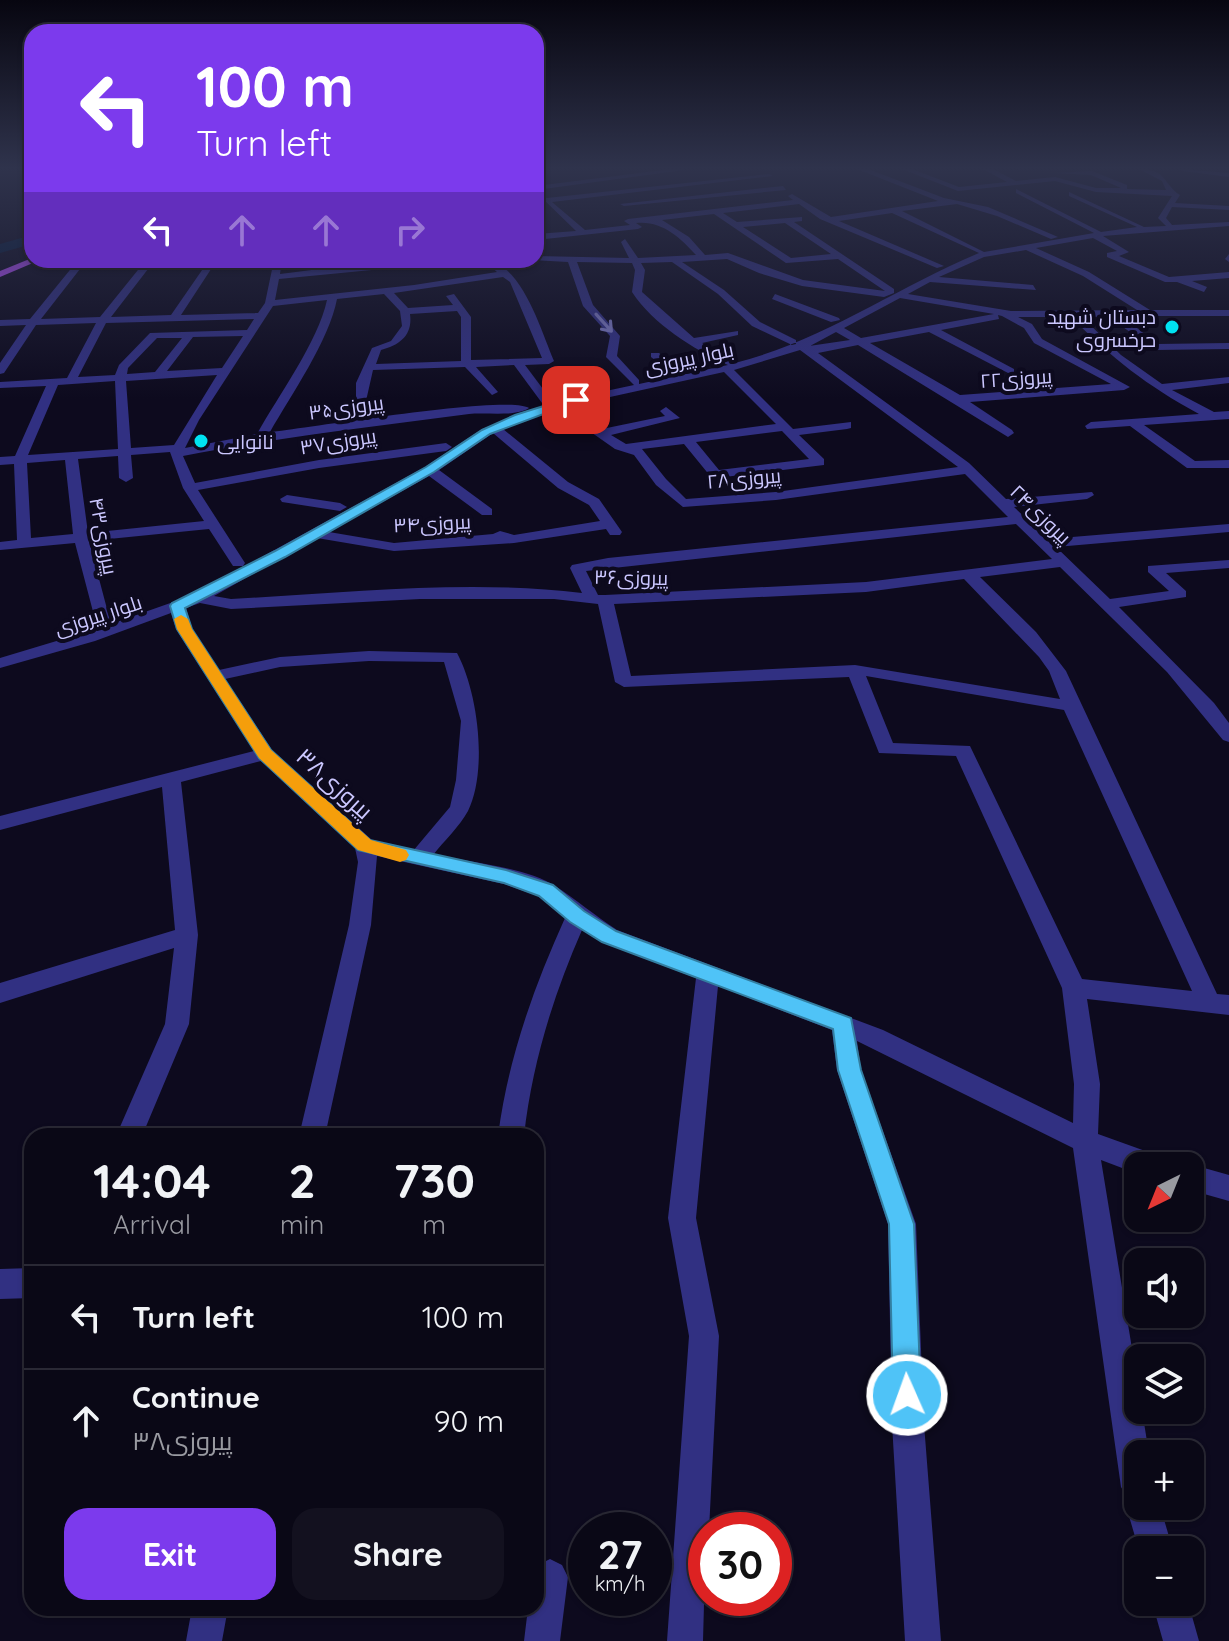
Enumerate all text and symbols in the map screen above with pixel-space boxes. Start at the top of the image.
text: 100 m [196,51,354,121]
icon: left [64,56,168,160]
text: Turn left [196,120,332,165]
icon: left [136,208,180,252]
icon: ahead [220,208,264,252]
icon: ahead [304,208,348,252]
icon: right [388,208,432,252]
place label: دبستان شهید حرخسروی [1047,304,1156,353]
one-way arrow [594,312,612,332]
marker: دبستان شهید حرخسروی [1163,318,1181,336]
street label: بلوار پیروزی [642,336,736,381]
street label: پیروزی۲۲ [979,363,1054,394]
pin [542,366,610,434]
icon: arrive [554,378,598,422]
street label: پیروزی۳۵ [307,389,386,426]
street label: پیروزی۳۷ [298,423,379,460]
place label: نانوایی [217,429,274,455]
marker: نانوایی [192,432,210,450]
street label: پیروزی۲۸ [706,462,783,495]
street label: پیروزی۲۴ [1005,479,1077,550]
street label: پیروزی۴۳ [83,495,124,578]
street label: پیروزی۳۴ [392,508,472,539]
street label: پیروزی۳۶ [594,564,669,591]
street label: بلوار پیروزی [51,589,145,642]
street label: پیروزی۳۸ [289,741,380,827]
text: 14:04 [93,1150,211,1210]
text: 2 [288,1150,316,1210]
text: 730 [393,1150,475,1210]
north arrow [1124,1152,1204,1232]
map controls [1124,1152,1204,1616]
text: Arrival [113,1208,191,1241]
text: min [280,1208,324,1241]
text: m [422,1208,446,1241]
button: sound [1124,1248,1204,1328]
icon: left [64,1295,108,1339]
text: Turn left [132,1298,255,1336]
text: 100 m [422,1298,504,1336]
button: layers [1124,1344,1204,1424]
position arrow [865,1353,949,1437]
text: Continue [132,1378,260,1416]
icon: ahead [64,1399,108,1443]
text: 90 m [434,1402,504,1440]
text: پیروزی۳۸ [132,1424,233,1457]
button: + [1124,1440,1204,1520]
button: Exit [64,1508,276,1600]
button: Share [292,1508,504,1600]
speed limit sign: 30 [688,1512,792,1616]
text: 27 [598,1529,642,1579]
button: − [1124,1536,1204,1616]
text: km/h [595,1571,645,1596]

